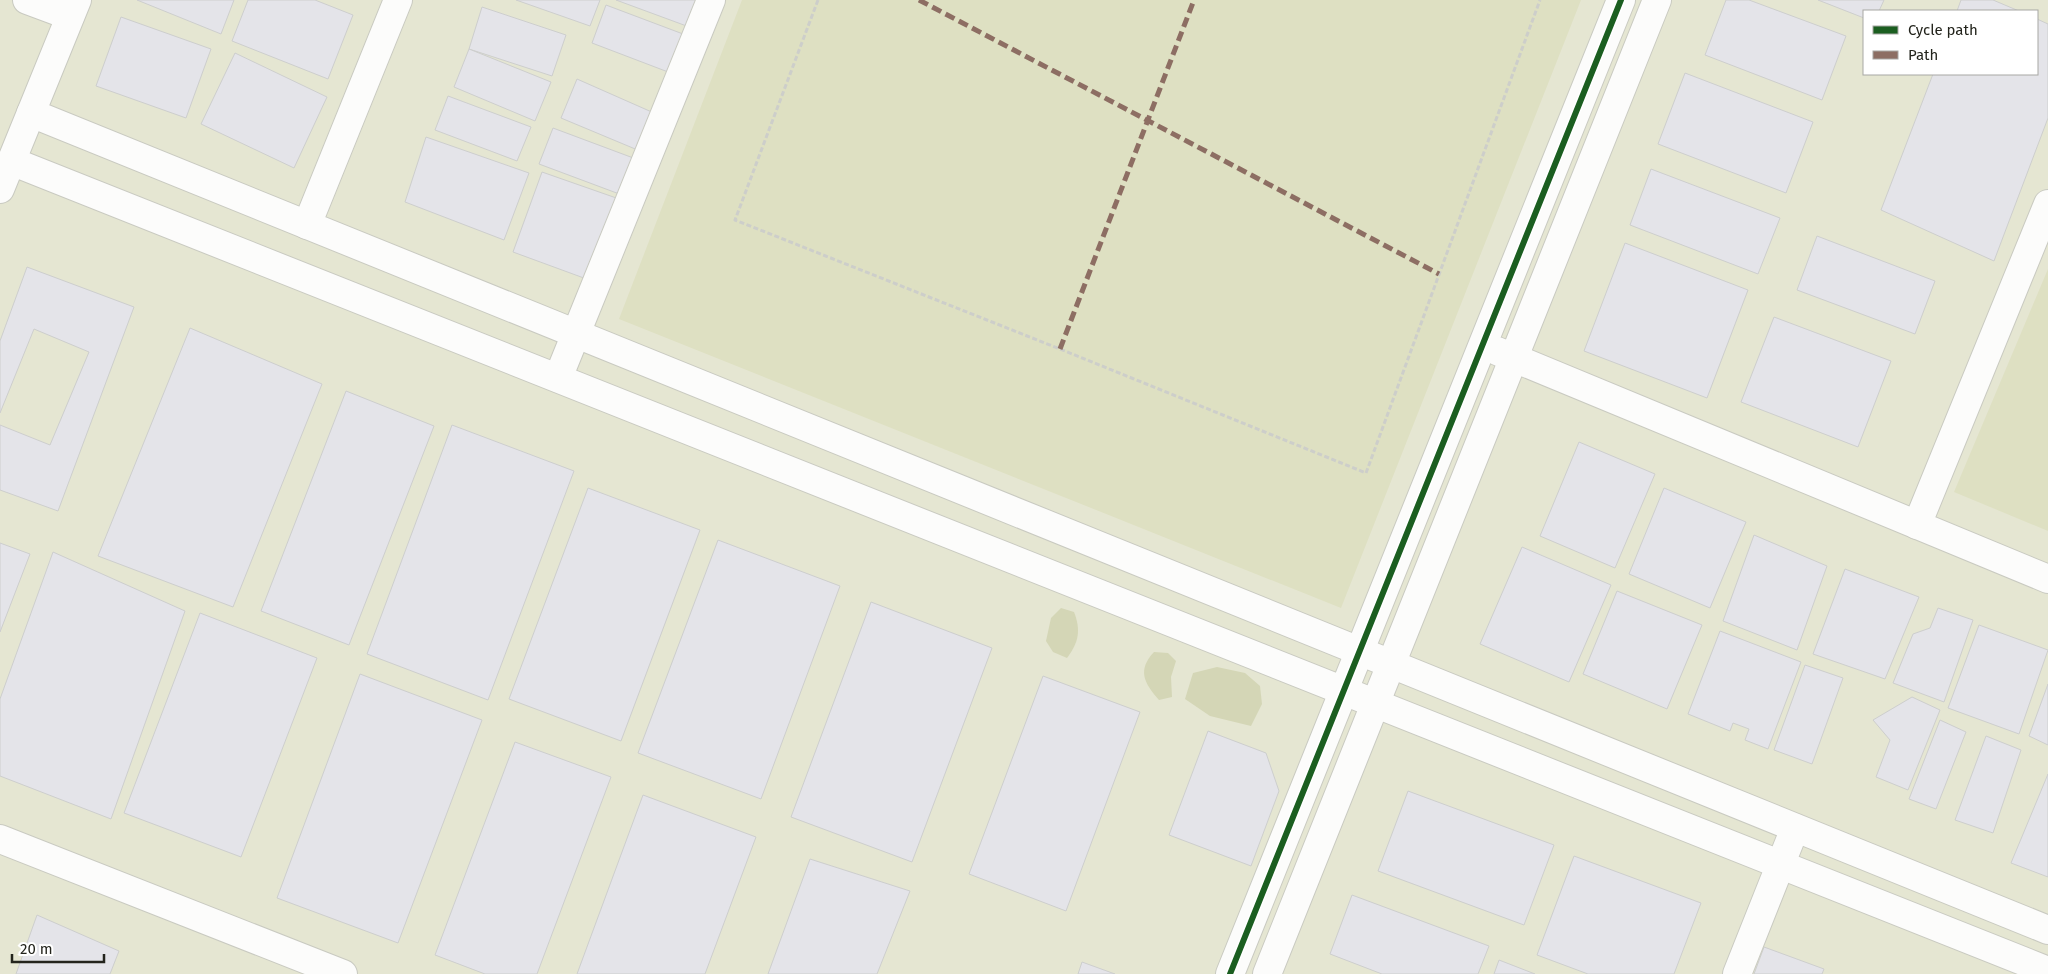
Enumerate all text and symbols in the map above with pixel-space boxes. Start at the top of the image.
legend [1863,10,2038,75]
text: Cycle path [1908,21,1978,39]
text: Path [1908,46,1938,64]
scale bar [12,932,105,964]
text: 20 m [20,940,53,958]

